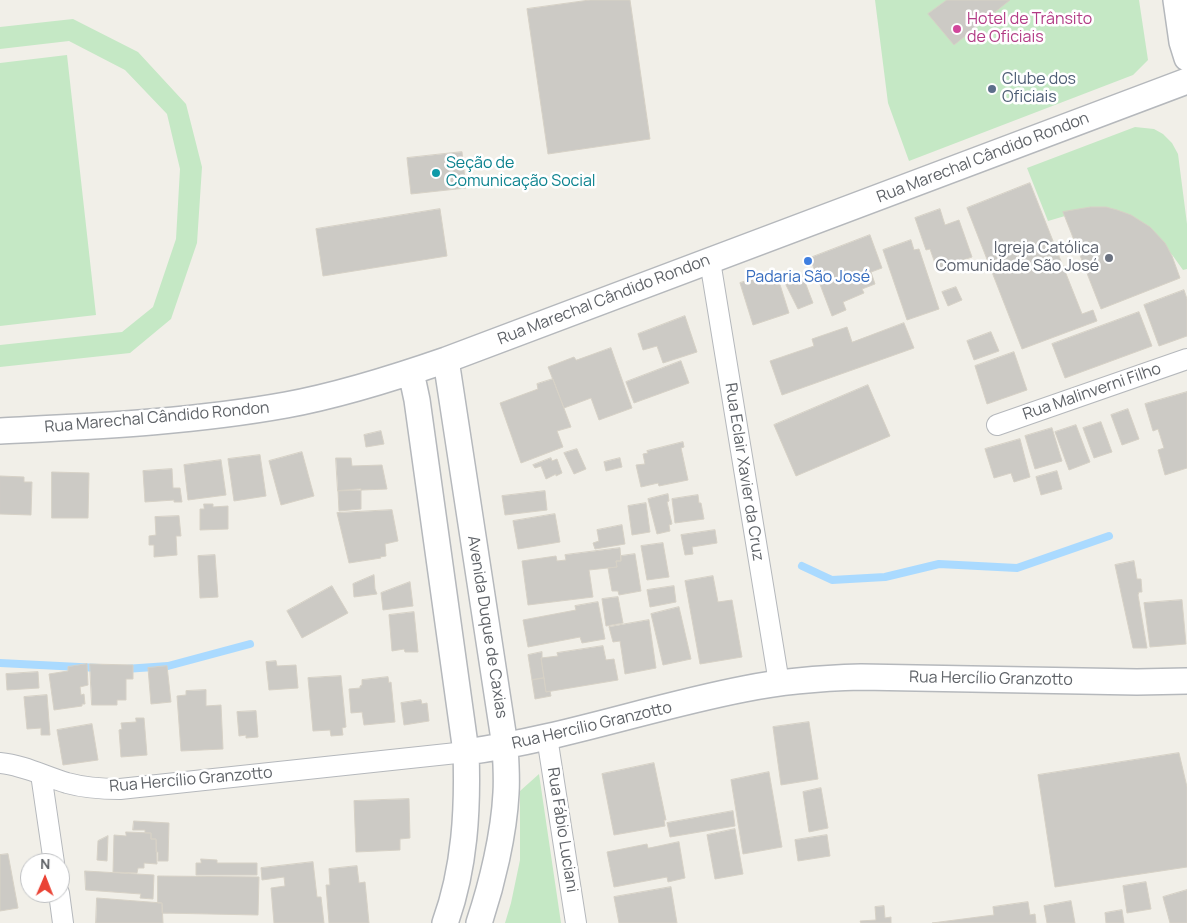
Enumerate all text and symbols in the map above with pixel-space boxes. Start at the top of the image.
place label: Hotel de Trânsito de Oficiais [967,10,1092,48]
marker: Hotel de Trânsito de Oficiais [951,23,963,35]
place label: Clube dos Oficiais [1002,70,1076,108]
marker: Clube dos Oficiais [986,83,998,95]
street label: Rua Marechal Cândido Rondon [874,109,1092,207]
place label: Seção de Comunicação Social [446,154,596,192]
marker: Seção de Comunicação Social [430,167,442,179]
place label: Igreja Católica Comunidade São José [935,239,1099,277]
street label: Rua Marechal Cândido Rondon [495,251,713,349]
marker: Igreja Católica Comunidade São José [1103,252,1115,264]
marker: Padaria São José [802,255,814,267]
place label: Padaria São José [746,268,870,288]
street label: Rua Malinverni Filho [1020,359,1164,425]
street label: Rua Eclair Xavier da Cruz [720,382,768,562]
street label: Rua Marechal Cândido Rondon [44,399,270,437]
street label: Avenida Duque de Caxias [463,534,511,720]
street label: Rua Hercílio Granzotto [909,668,1073,690]
street label: Rua Hercílio Granzotto [510,698,674,754]
street label: Rua Hercílio Granzotto [109,763,273,797]
street label: Rua Fábio Luciani [543,766,581,894]
north arrow [20,853,70,903]
text: N [40,854,50,873]

